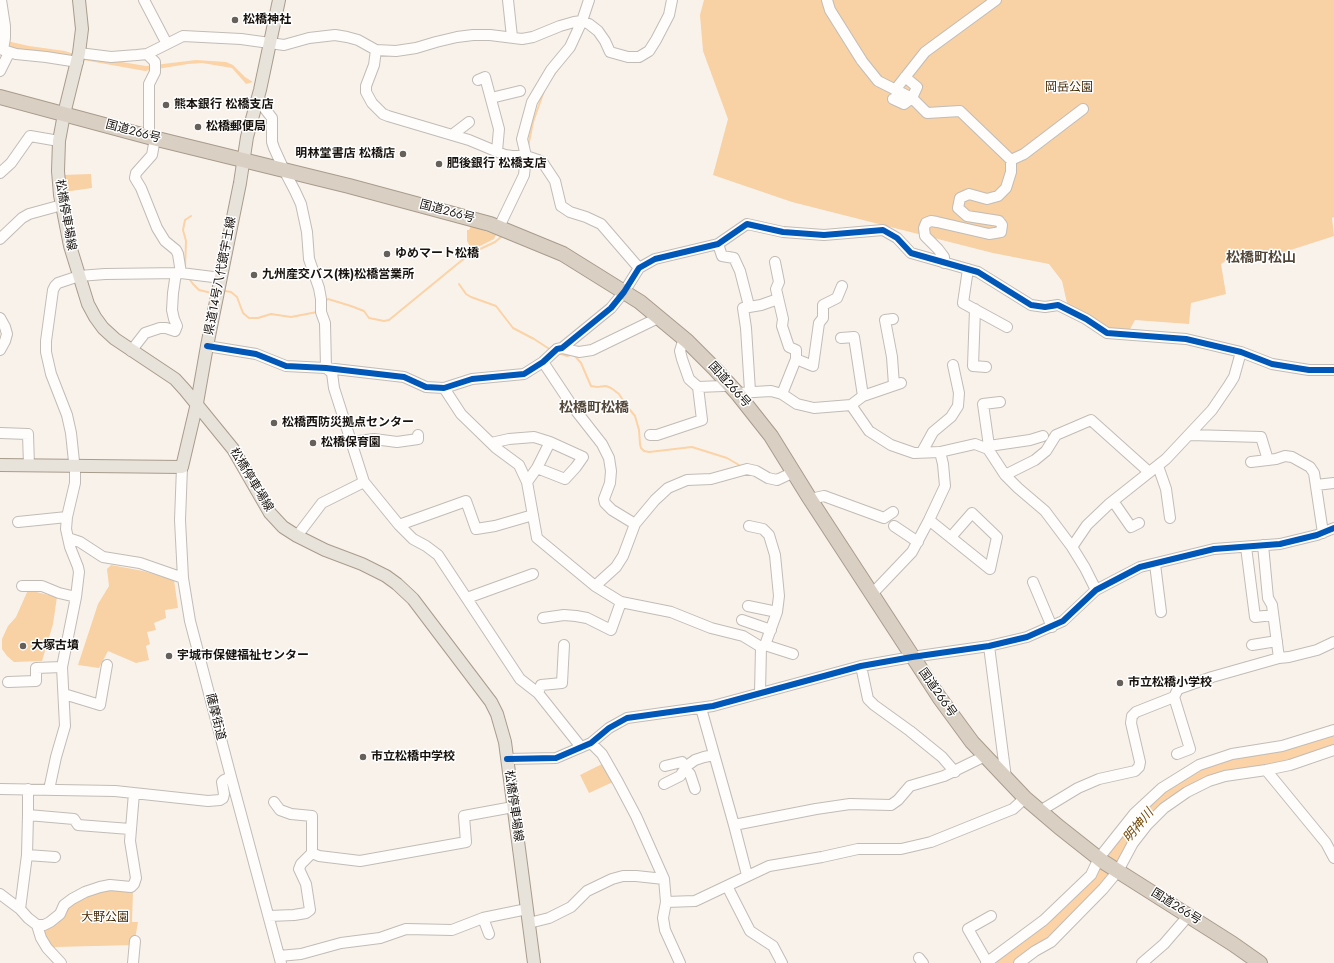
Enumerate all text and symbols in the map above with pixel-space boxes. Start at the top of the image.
place label: 松橋神社 [243,13,291,27]
marker: 松橋神社 [230,15,240,25]
park label: 岡岳公園 [1045,81,1093,95]
place label: 熊本銀行 松橋支店 [174,98,274,112]
marker: 熊本銀行 松橋支店 [161,100,171,110]
street label: 国道266号 [104,118,162,146]
place label: 松橋郵便局 [206,120,266,134]
marker: 松橋郵便局 [193,122,203,132]
place label: 明林堂書店 松橋店 [295,147,395,161]
marker: 明林堂書店 松橋店 [398,149,408,159]
place label: 肥後銀行 松橋支店 [447,157,547,171]
marker: 肥後銀行 松橋支店 [434,159,444,169]
street label: 松橋停車場線 [52,178,78,252]
street label: 国道266号 [418,198,476,226]
street label: 県道14号八代鏡宇土線 [202,216,240,336]
place label: ゆめマート松橋 [395,247,479,261]
marker: ゆめマート松橋 [382,249,392,259]
district label: 松橋町松山 [1226,251,1296,267]
place label: 九州産交バス(株)松橋営業所 [262,268,414,282]
marker: 九州産交バス(株)松橋営業所 [249,270,259,280]
street label: 国道266号 [705,359,753,411]
district label: 松橋町松橋 [559,401,629,417]
place label: 松橋西防災拠点センター [282,416,414,430]
marker: 松橋西防災拠点センター [269,418,279,428]
place label: 松橋保育園 [321,436,381,450]
marker: 松橋保育園 [308,438,318,448]
street label: 松橋停車場線 [226,445,276,515]
place label: 大塚古墳 [31,639,79,653]
marker: 大塚古墳 [18,641,28,651]
place label: 宇城市保健福祉センター [177,649,309,663]
marker: 宇城市保健福祉センター [164,651,174,661]
street label: 国道266号 [915,666,959,720]
place label: 市立松橋小学校 [1128,676,1212,690]
marker: 市立松橋小学校 [1115,678,1125,688]
street label: 薩摩街道 [202,692,228,742]
place label: 市立松橋中学校 [371,750,455,764]
marker: 市立松橋中学校 [358,752,368,762]
street label: 松橋停車場線 [501,769,525,843]
water label: 明神川 [1120,806,1158,846]
street label: 国道266号 [1148,886,1204,928]
park label: 大野公園 [81,911,129,925]

